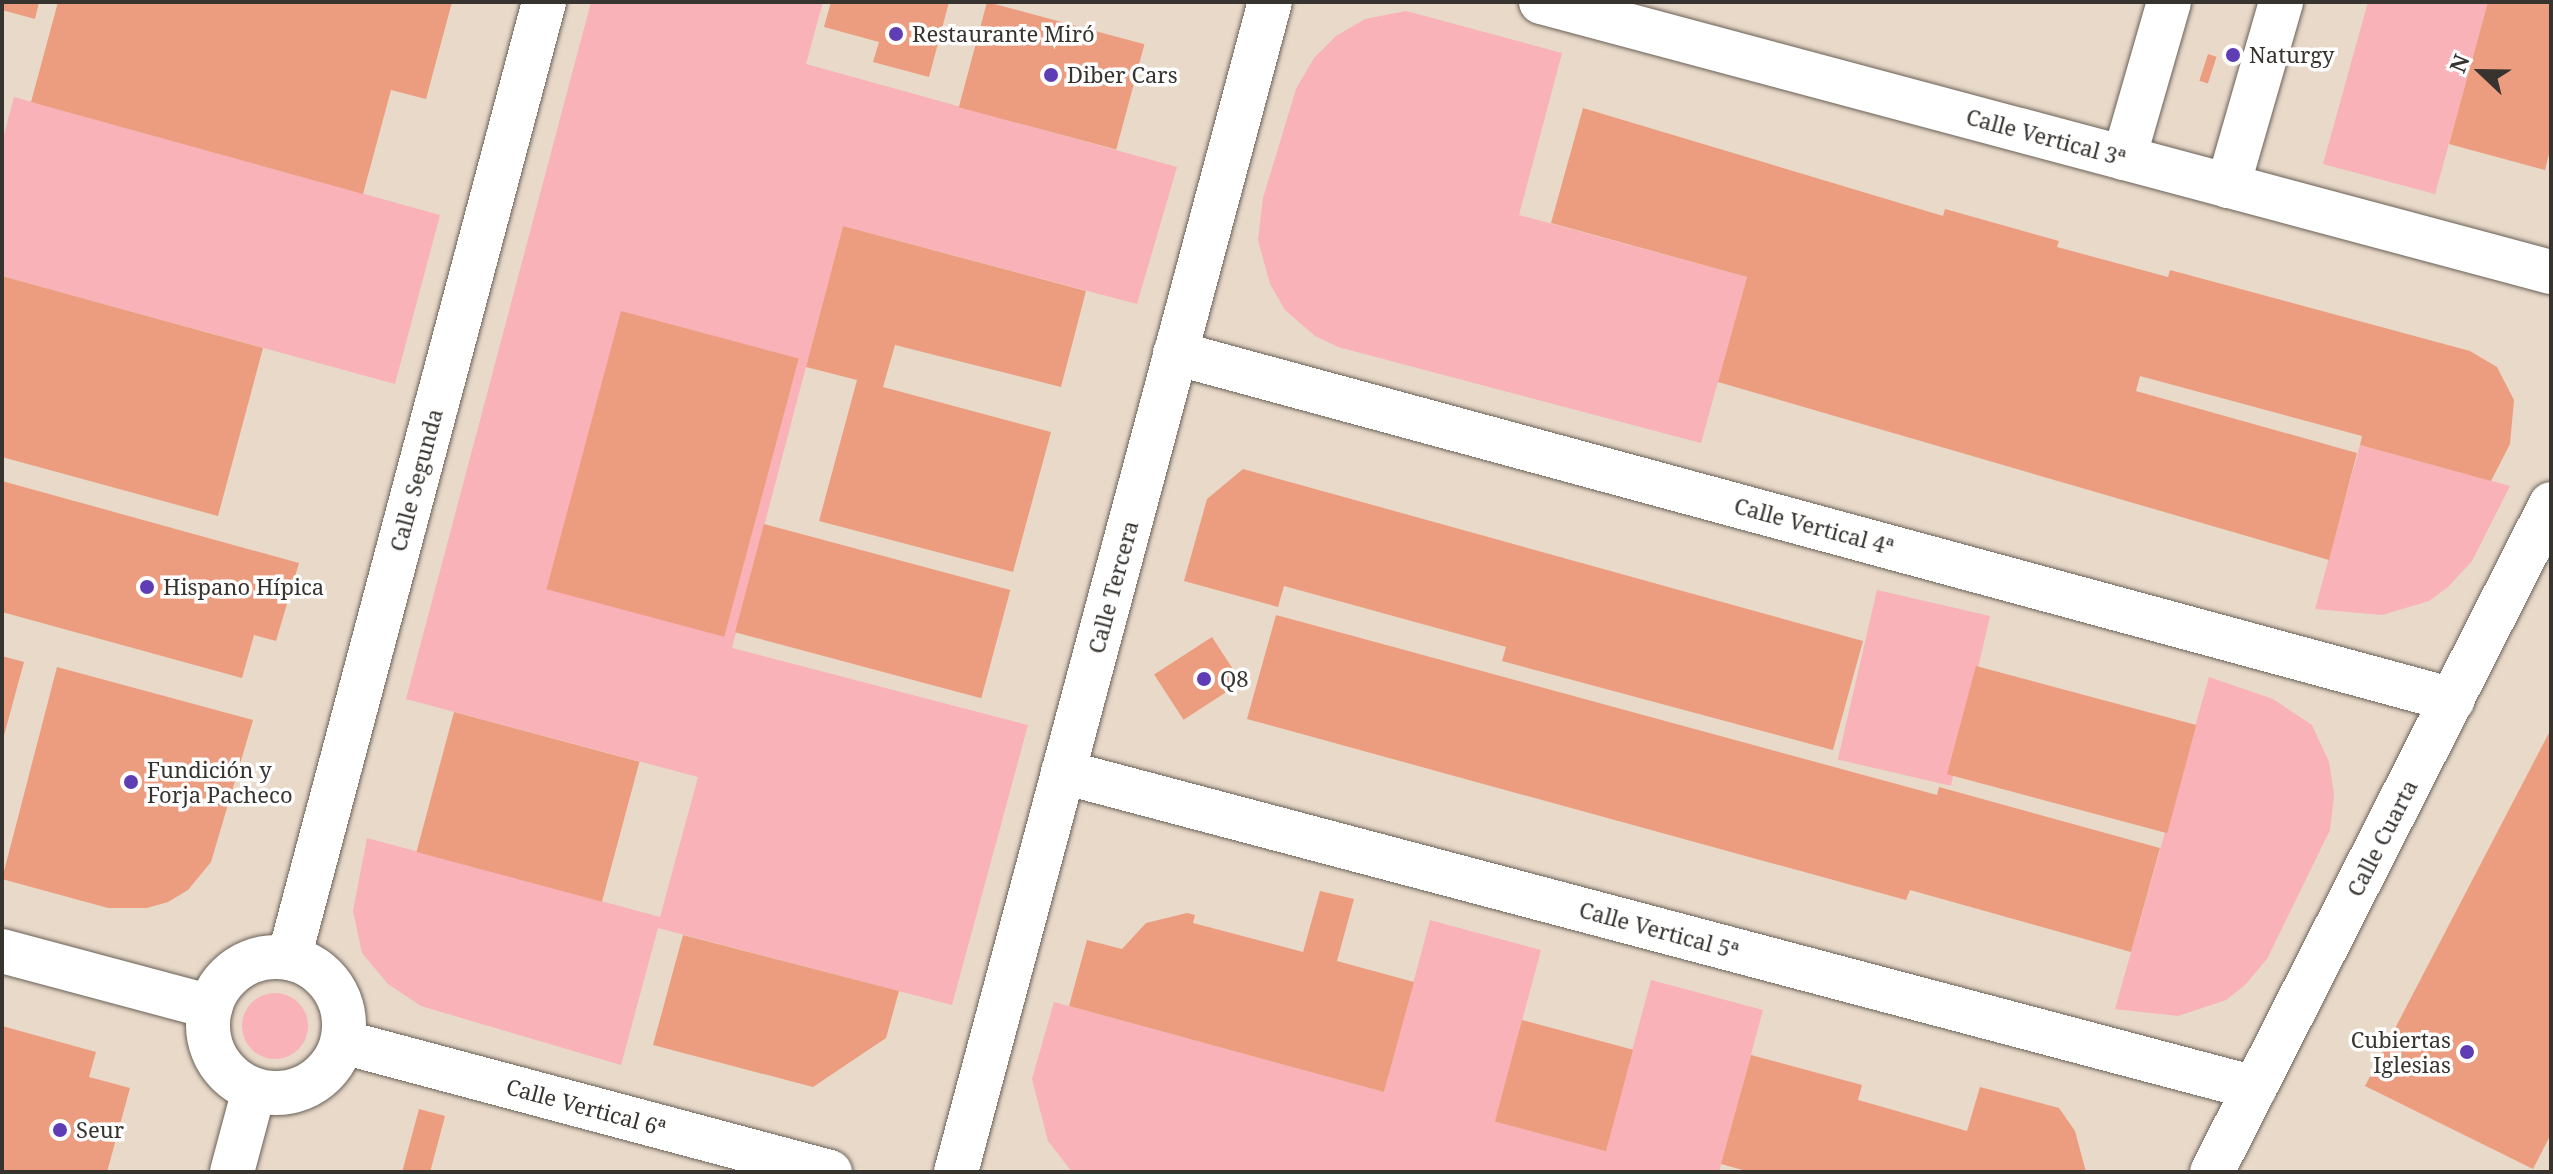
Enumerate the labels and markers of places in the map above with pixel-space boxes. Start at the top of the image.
place label: Restaurante Miró [912,21,1095,47]
marker: Restaurante Miró [887,25,905,43]
place label: Naturgy [2249,42,2335,68]
marker: Naturgy [2224,46,2242,64]
place label: Diber Cars [1067,62,1178,88]
marker: Diber Cars [1042,66,1060,84]
place label: Hispano Hípica [163,574,324,600]
marker: Hispano Hípica [138,578,156,596]
place label: Q8 [1220,666,1249,692]
marker: Q8 [1195,670,1213,688]
place label: Fundición y Forja Pacheco [147,756,293,808]
marker: Fundición y Forja Pacheco [122,773,140,791]
place label: Cubiertas Iglesias [2351,1026,2451,1078]
marker: Cubiertas Iglesias [2458,1043,2476,1061]
place label: Seur [76,1117,124,1143]
marker: Seur [51,1121,69,1139]

